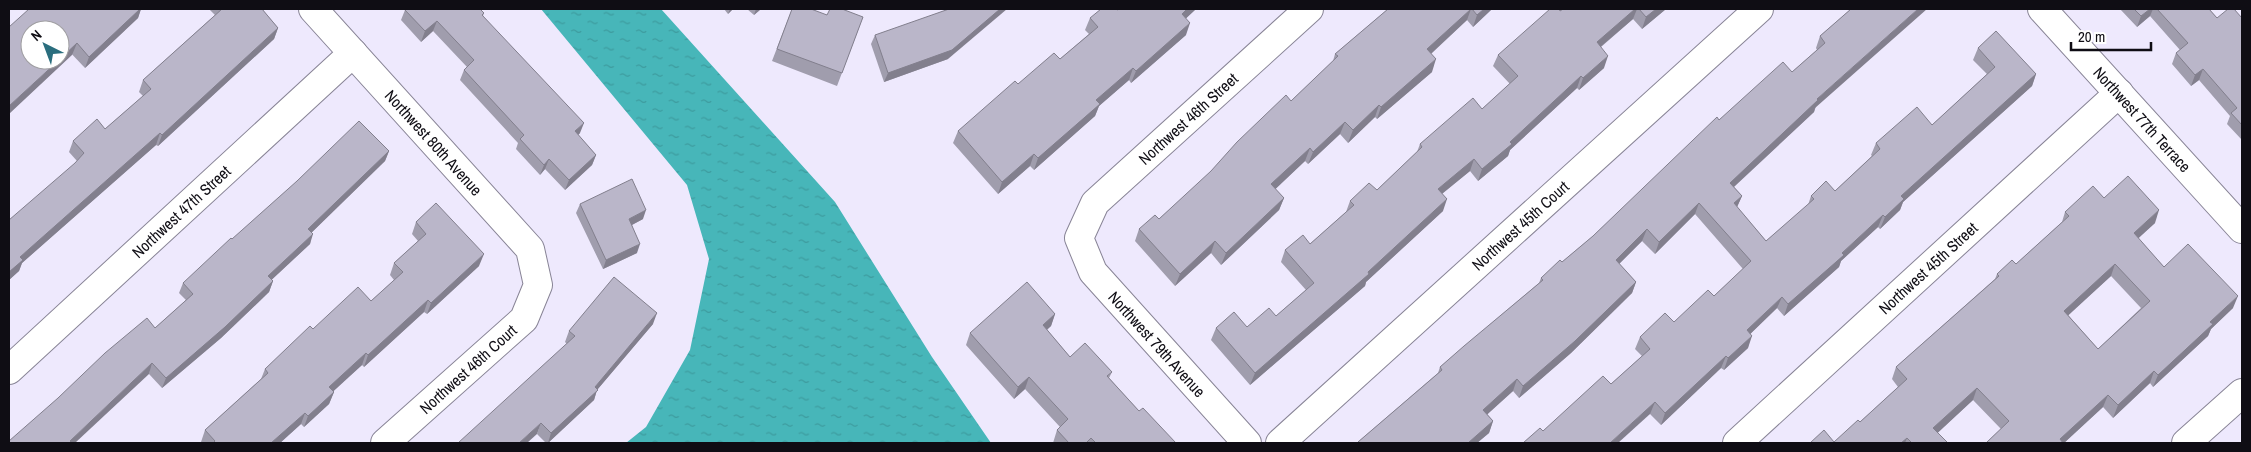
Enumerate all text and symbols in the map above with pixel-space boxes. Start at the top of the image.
north arrow [20,20,70,70]
scale bar [2071,20,2151,52]
text: N [27,26,45,45]
text: 20 m [2078,26,2105,47]
street label: Northwest 77th Terrace [2089,62,2196,177]
street label: Northwest 46th Street [1134,68,1243,169]
street label: Northwest 80th Avenue [380,85,487,200]
street label: Northwest 47th Street [127,160,235,263]
street label: Northwest 45th Court [1467,175,1574,275]
street label: Northwest 45th Street [1874,217,1982,319]
street label: Northwest 79th Avenue [1104,286,1210,402]
street label: Northwest 46th Court [415,319,522,419]

